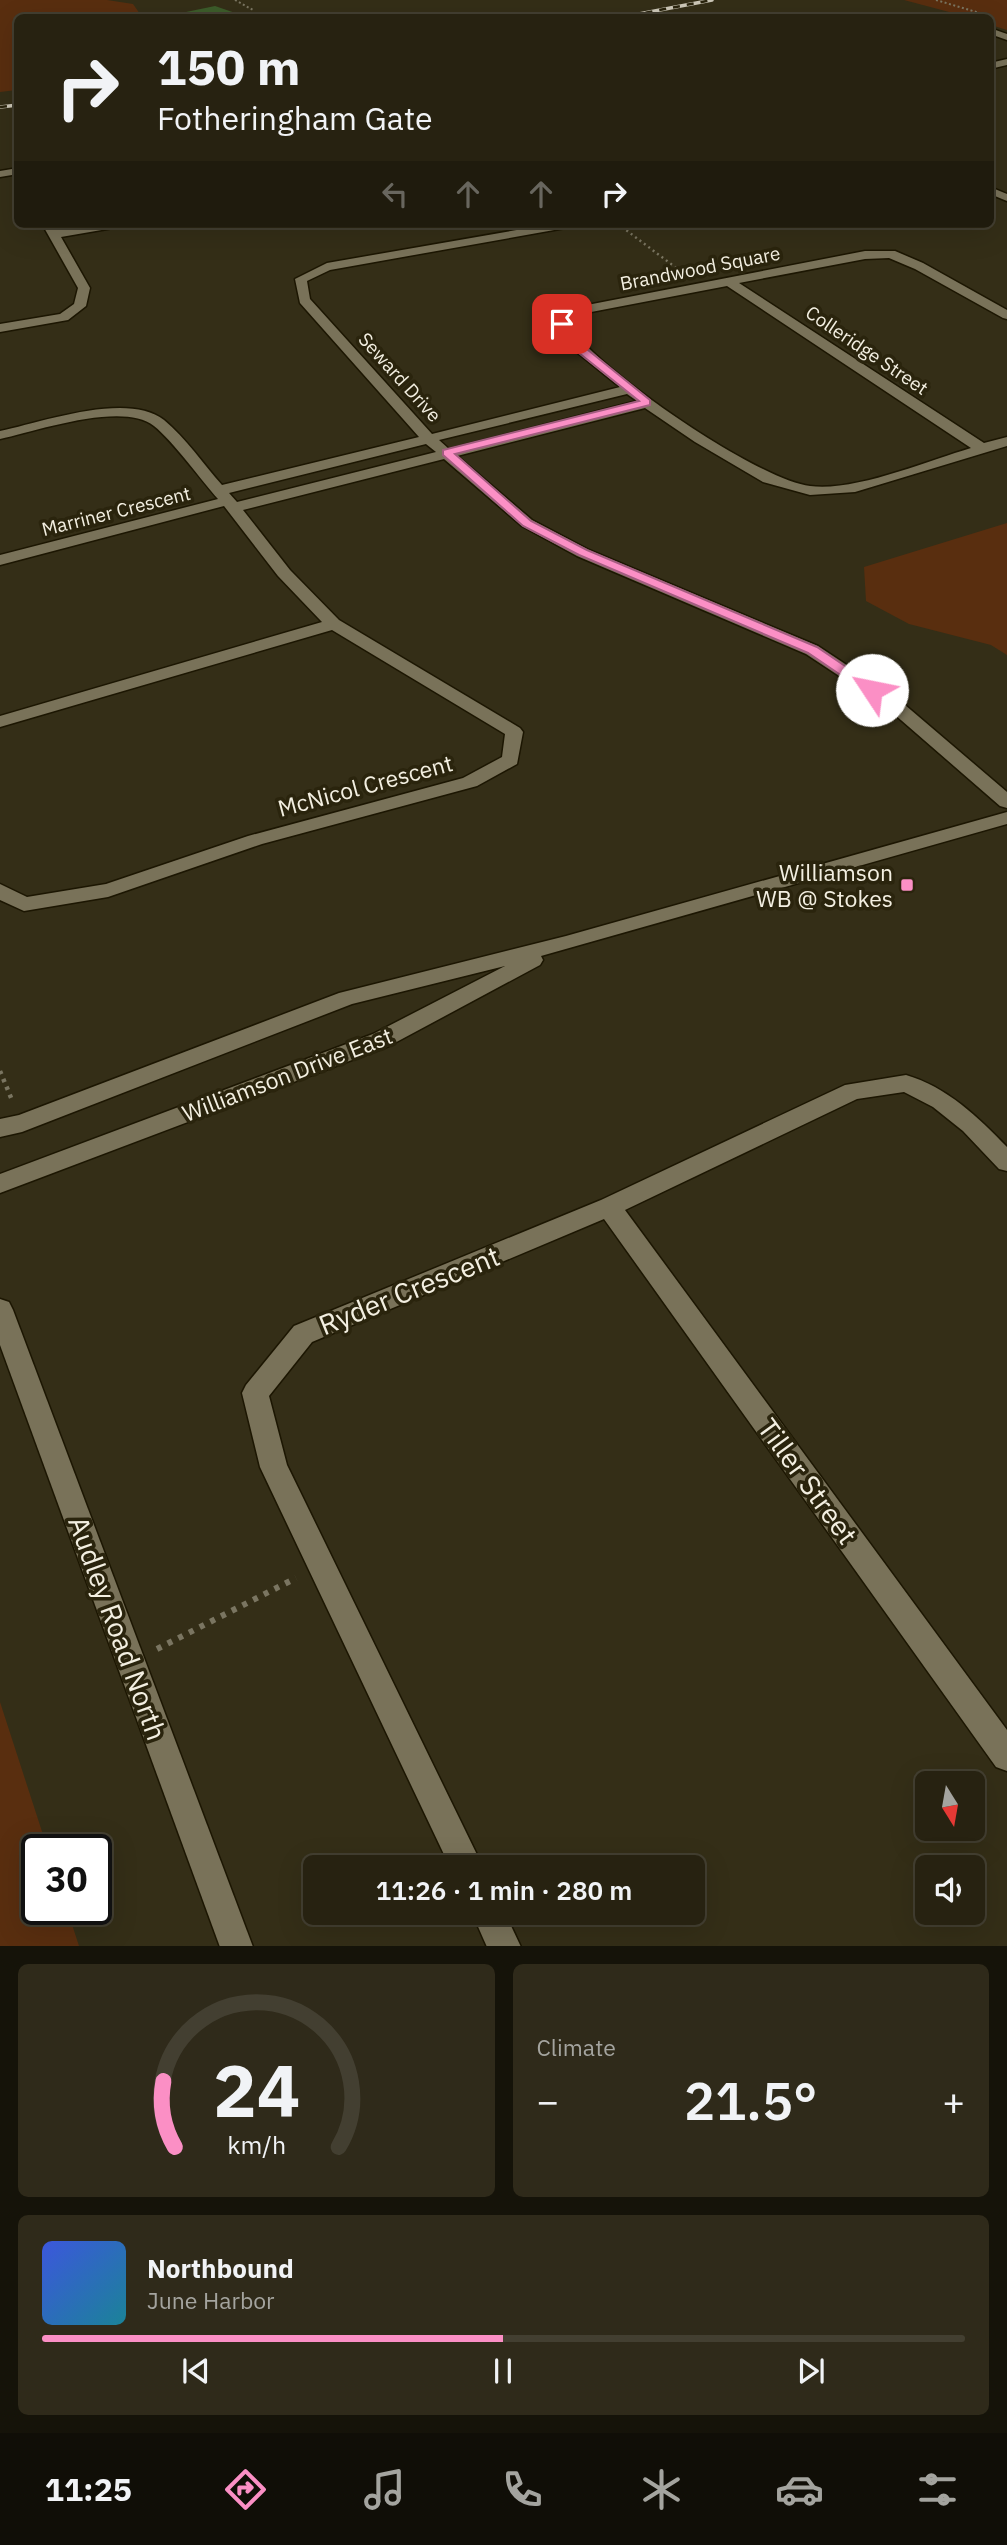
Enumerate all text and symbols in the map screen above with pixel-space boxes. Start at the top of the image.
text: 150 m [157,35,301,98]
icon: right [42,42,133,133]
text: Fotheringham Gate [157,97,433,139]
icon: left [376,175,414,213]
icon: ahead [449,175,487,213]
icon: ahead [522,175,560,213]
icon: right [595,175,633,213]
street label: Brandwood Square [618,241,782,295]
pin [532,294,592,354]
street label: Colleridge Street [801,300,933,400]
icon: arrive [543,305,581,343]
street label: Seward Drive [353,327,447,427]
street label: Marriner Crescent [39,481,193,541]
position arrow [835,653,909,727]
street label: McNicol Crescent [274,747,456,823]
place label: Williamson WB @ Stokes [756,857,893,913]
marker: Williamson WB @ Stokes [899,877,915,893]
street label: Williamson Drive East [178,1020,396,1128]
street label: Ryder Crescent [313,1237,505,1343]
street label: Tiller Street [750,1411,866,1551]
street label: Audley Road North [60,1511,176,1745]
north arrow [915,1771,985,1841]
map controls [915,1771,985,1925]
speed limit sign: 30 [21,1834,112,1925]
button: sound [915,1855,985,1925]
text: 11:26 · 1 min · 280 m [376,1873,632,1907]
text: Climate [537,2032,616,2062]
text: 24 [213,2042,300,2137]
text: 21.5° [684,2067,818,2134]
text: − [537,2076,559,2125]
text: + [942,2076,965,2125]
text: km/h [227,2127,286,2160]
text: Northbound [147,2251,294,2285]
text: June Harbor [147,2285,275,2315]
icon: previous [177,2352,215,2390]
icon: pause [484,2352,522,2390]
icon: next [792,2352,830,2390]
icon: directions [221,2465,270,2514]
icon: music [360,2465,409,2514]
icon: phone [498,2465,547,2514]
icon: climate [637,2465,686,2514]
icon: car [775,2465,824,2514]
icon: filters [913,2465,962,2514]
text: 11:25 [45,2468,132,2510]

